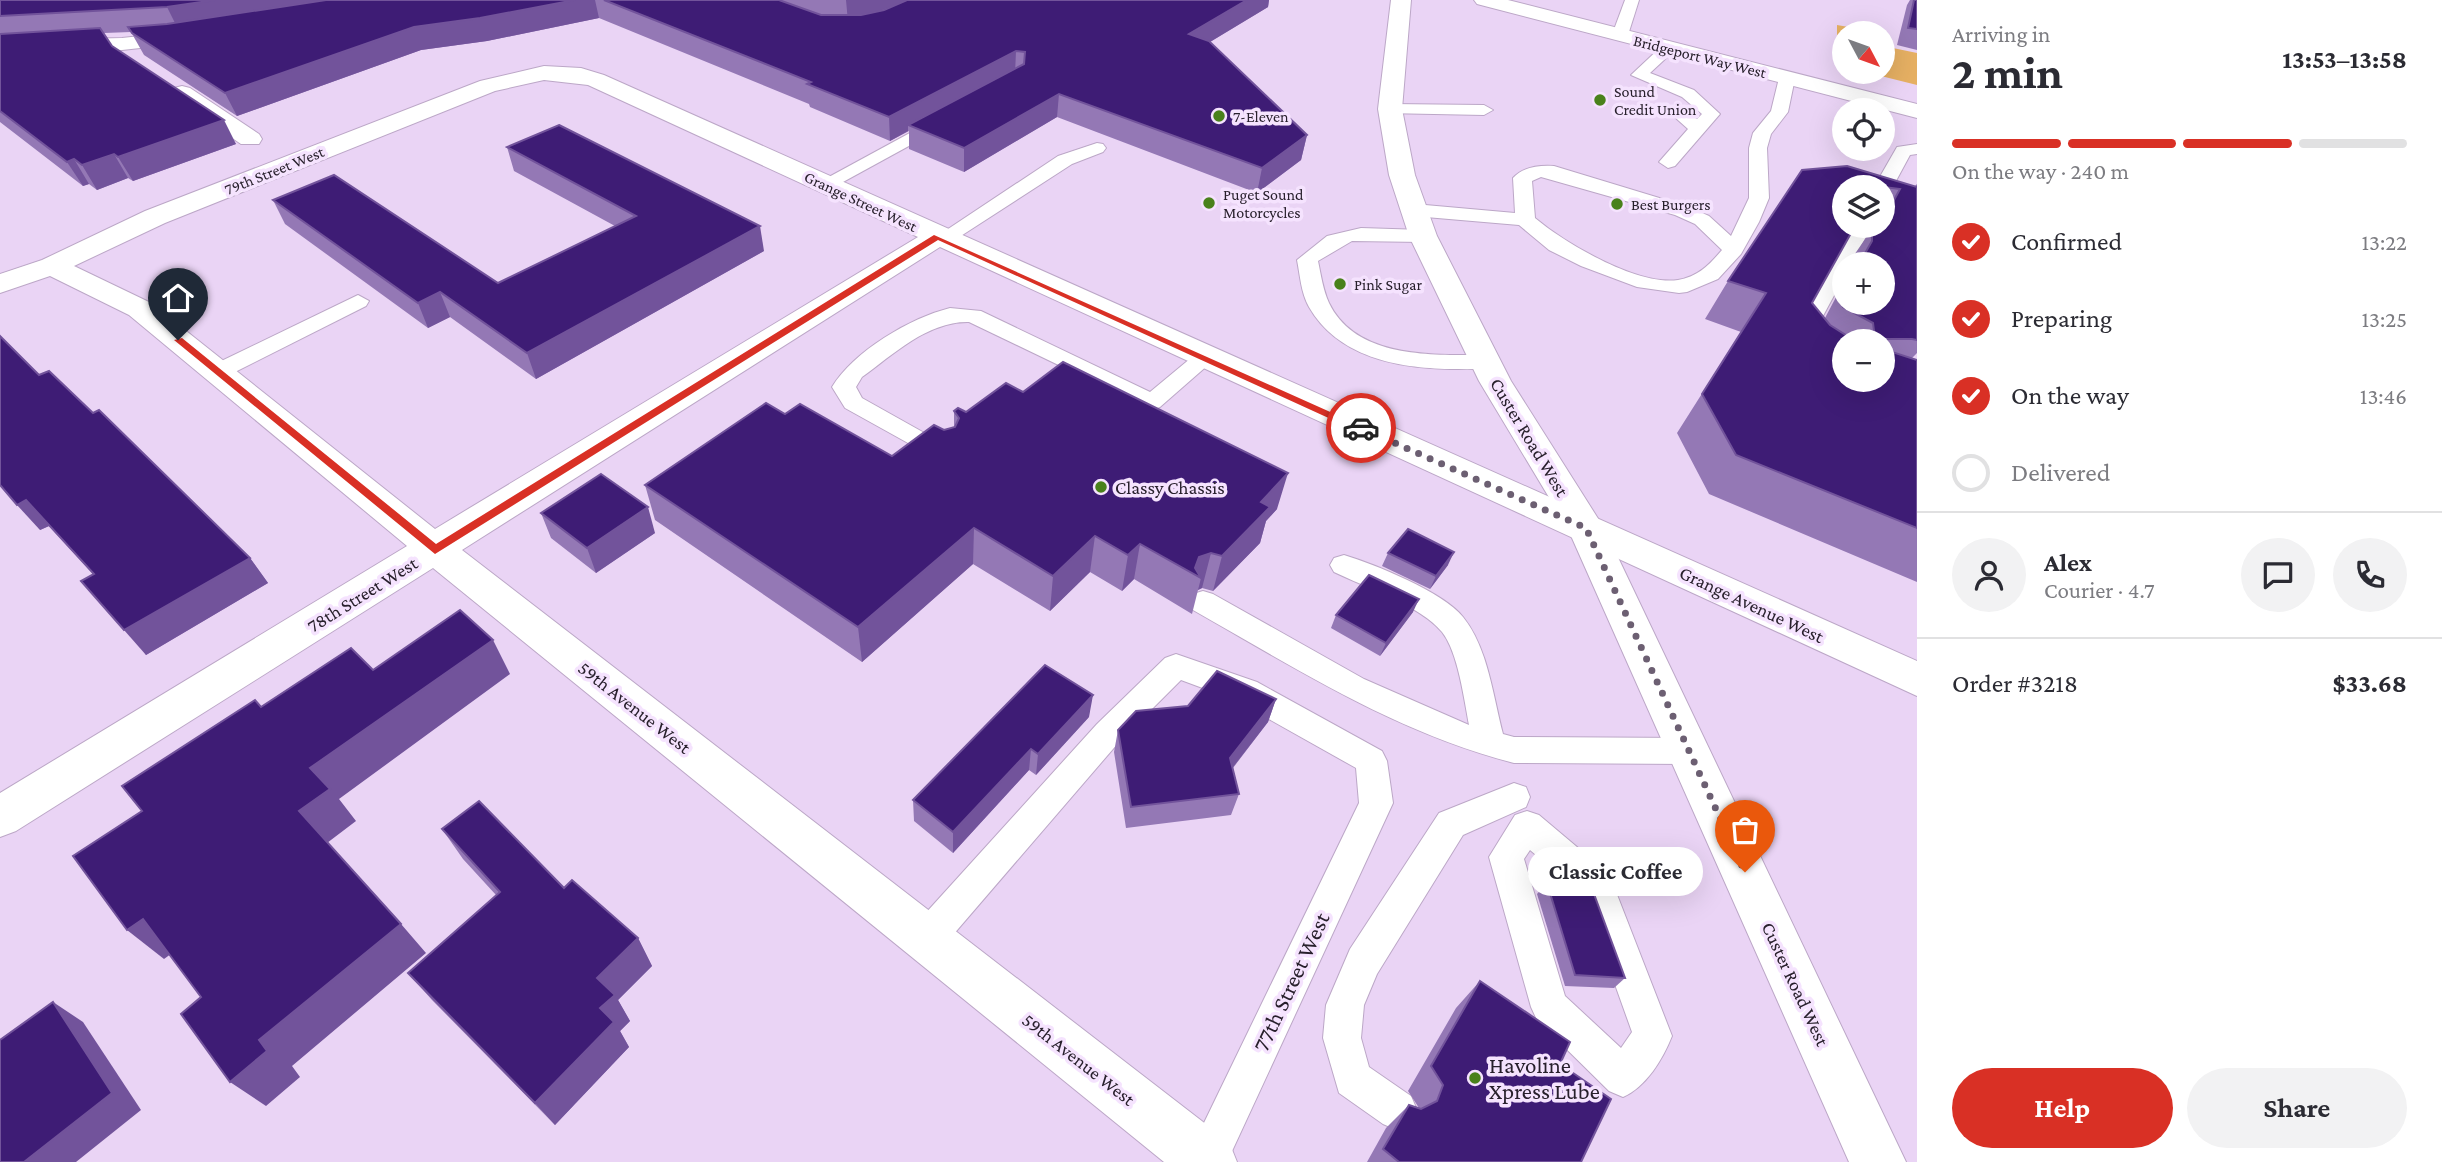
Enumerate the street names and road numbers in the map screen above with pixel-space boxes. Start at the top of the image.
street label: Bridgeport Way West [1631,32,1769,82]
street label: 79th Street West [222,143,327,198]
street label: Grange Street West [801,168,920,236]
street label: Custer Road West [1486,374,1574,501]
street label: 78th Street West [303,552,422,637]
street label: Grange Avenue West [1676,562,1828,647]
street label: 59th Avenue West [574,657,696,758]
street label: 77th Street West [1247,908,1335,1056]
street label: Custer Road West [1758,919,1834,1050]
street label: 59th Avenue West [1018,1009,1140,1110]

